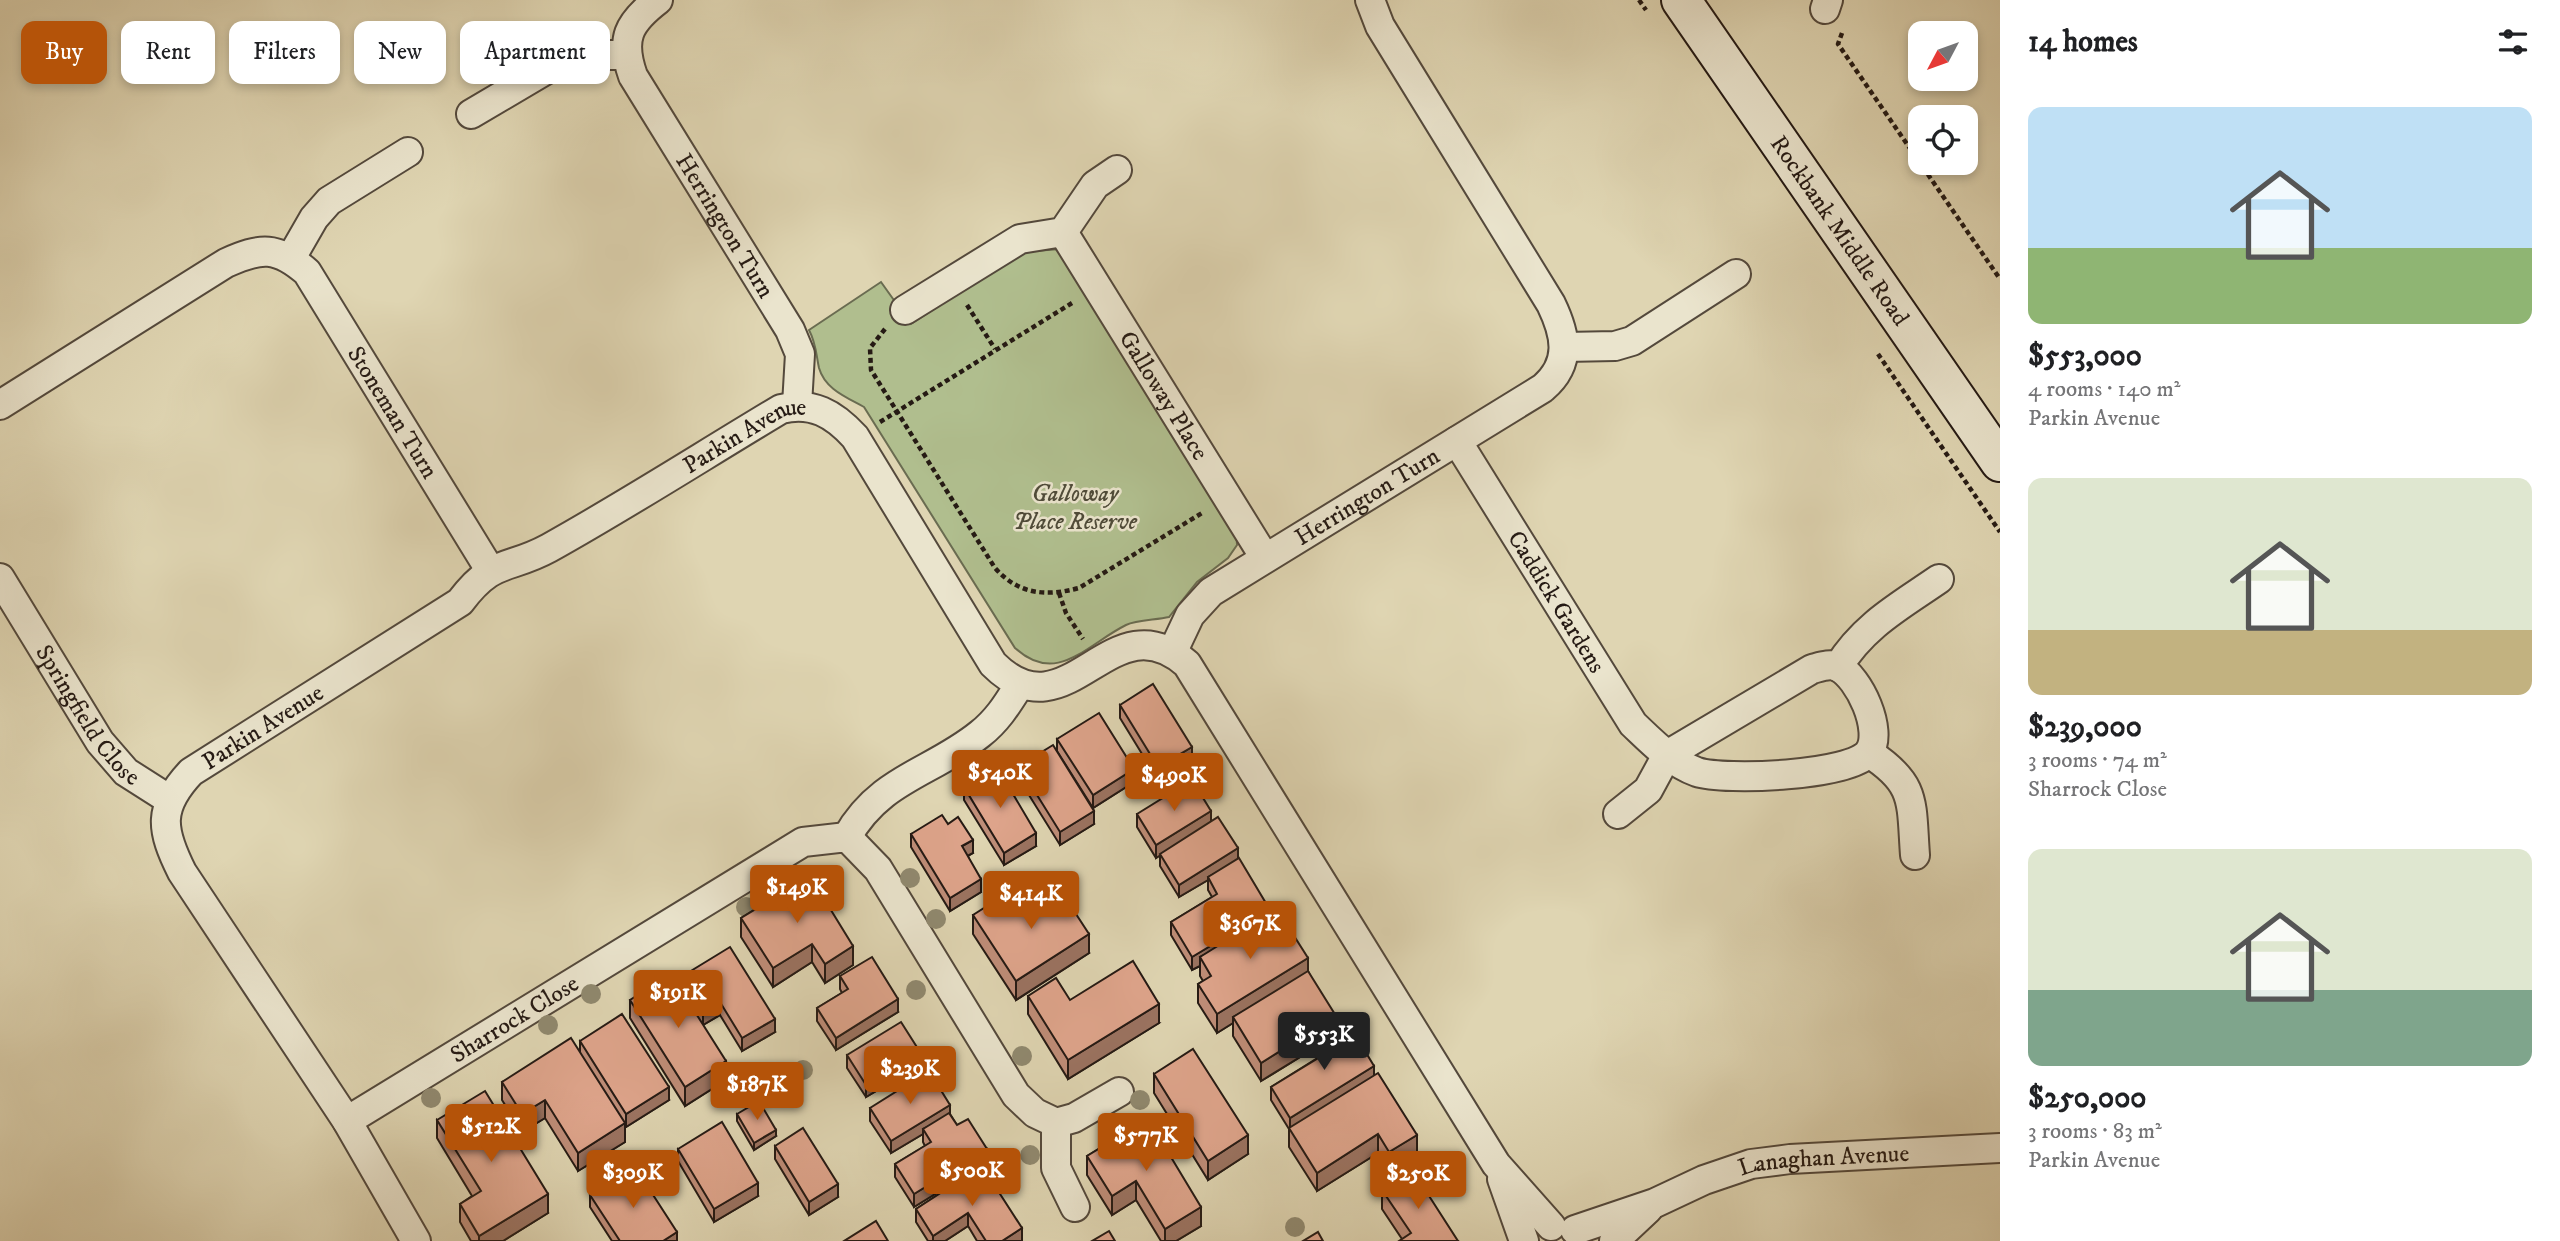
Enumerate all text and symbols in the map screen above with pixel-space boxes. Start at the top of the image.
chip: Buy [21,21,107,84]
chip: Rent [121,21,215,84]
chip: Filters [229,21,340,84]
chip: New [354,21,446,84]
chip: Apartment [460,21,610,84]
north arrow [1908,21,1978,91]
map controls [1908,21,1978,175]
icon: filters [2494,23,2532,61]
text: 14 homes [2028,24,2138,61]
button: locate [1908,105,1978,175]
street label: Rockbank Middle Road [1763,130,1915,332]
street label: Herrington Turn [669,148,781,304]
icon: home [2217,152,2343,278]
street label: Galloway Place [1112,326,1215,466]
text: $553,000 [2028,338,2142,375]
street label: Stoneman Turn [340,341,444,485]
text: 4 rooms · 140 m² [2028,375,2181,404]
street label: Parkin Avenue [678,392,807,481]
text: Parkin Avenue [2028,404,2160,433]
street label: Herrington Turn [1290,441,1446,553]
park label: Galloway Place Reserve [1013,479,1138,537]
icon: home [2217,523,2343,649]
street label: Caddick Gardens [1500,525,1611,679]
street label: Springfield Close [28,640,145,793]
street label: Parkin Avenue [197,678,329,777]
text: $239,000 [2028,709,2142,746]
text: 3 rooms · 74 m² [2028,746,2167,775]
pin: $540K [951,750,1049,810]
pin: $490K [1125,754,1223,813]
text: $540K [968,758,1032,787]
text: $490K [1141,761,1207,790]
text: Sharrock Close [2028,775,2167,804]
pin: $149K [748,866,846,925]
pin: $414K [982,872,1080,931]
text: $149K [766,873,828,902]
text: $414K [999,879,1063,908]
icon: home [2217,894,2343,1020]
pin: $367K [1201,902,1299,961]
text: $367K [1219,909,1281,938]
street label: Sharrock Close [445,969,584,1070]
pin: $191K [629,970,727,1030]
text: $191K [650,978,706,1007]
pin: $553K [1275,1012,1373,1072]
text: $553K [1294,1020,1354,1049]
pin: $239K [861,1046,959,1106]
text: $239K [880,1054,940,1083]
pin: $187K [708,1062,806,1122]
text: $187K [727,1070,787,1099]
text: $250,000 [2028,1080,2147,1117]
pin: $512K [442,1104,540,1164]
text: $512K [461,1112,521,1141]
pin: $577K [1097,1114,1195,1173]
text: 3 rooms · 83 m² [2028,1117,2162,1146]
text: $577K [1114,1121,1178,1150]
street label: Lanaghan Avenue [1734,1139,1910,1183]
text: Parkin Avenue [2028,1146,2160,1175]
pin: $500K [923,1148,1021,1208]
pin: $309K [584,1150,682,1210]
pin: $250K [1369,1152,1467,1211]
text: $500K [940,1156,1004,1185]
text: $309K [602,1158,664,1187]
text: $250K [1386,1159,1450,1188]

